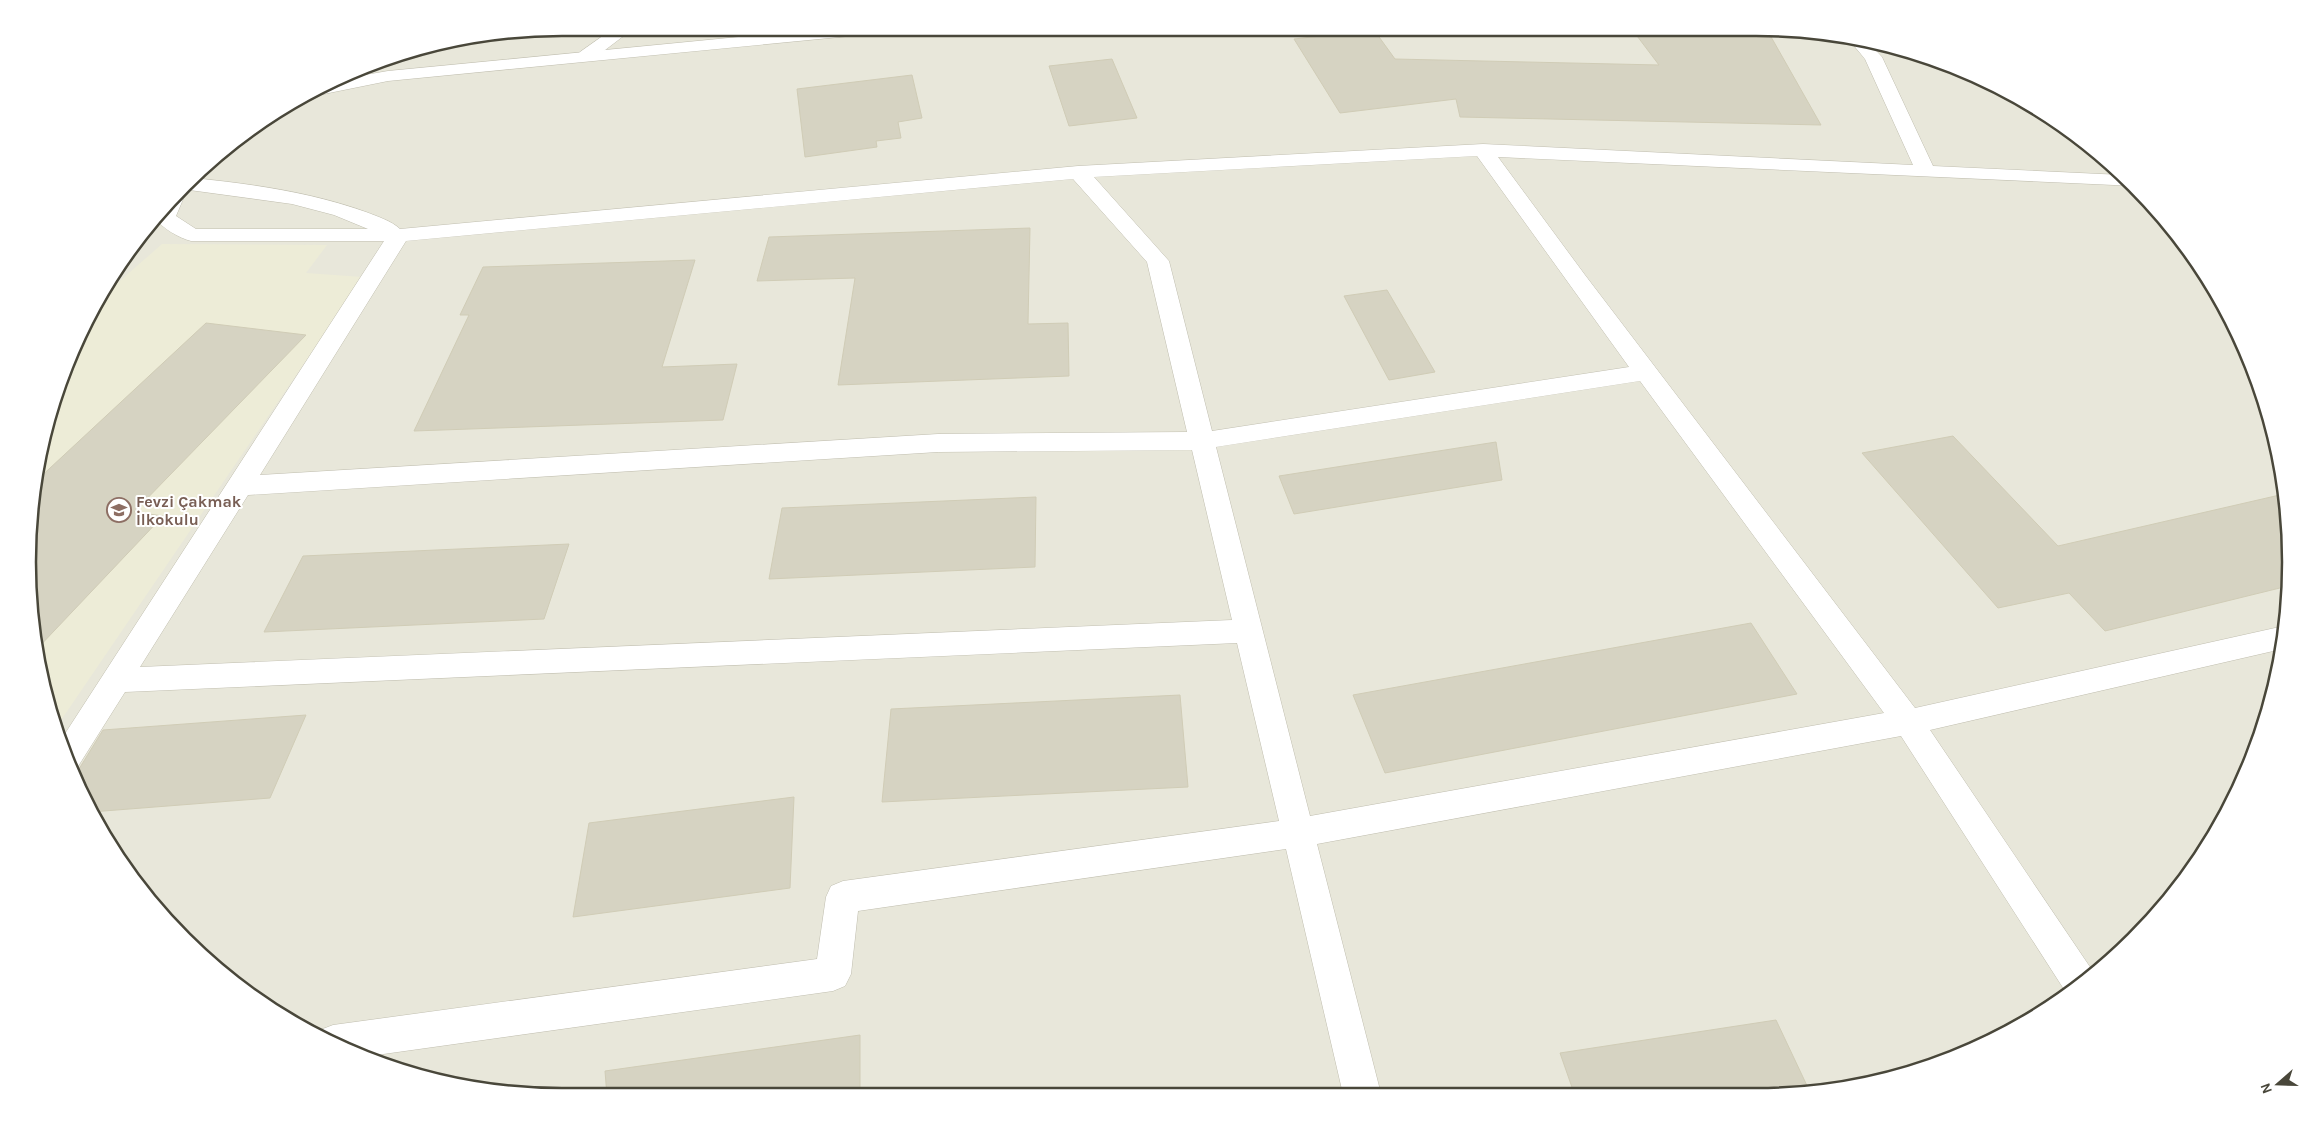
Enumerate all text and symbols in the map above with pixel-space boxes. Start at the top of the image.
place label: Fevzi Çakmak İlkokulu [136,492,242,529]
school or university icon: Fevzi Çakmak İlkokulu [106,497,132,523]
north arrow [2253,1059,2303,1109]
text: N [2257,1081,2276,1096]

